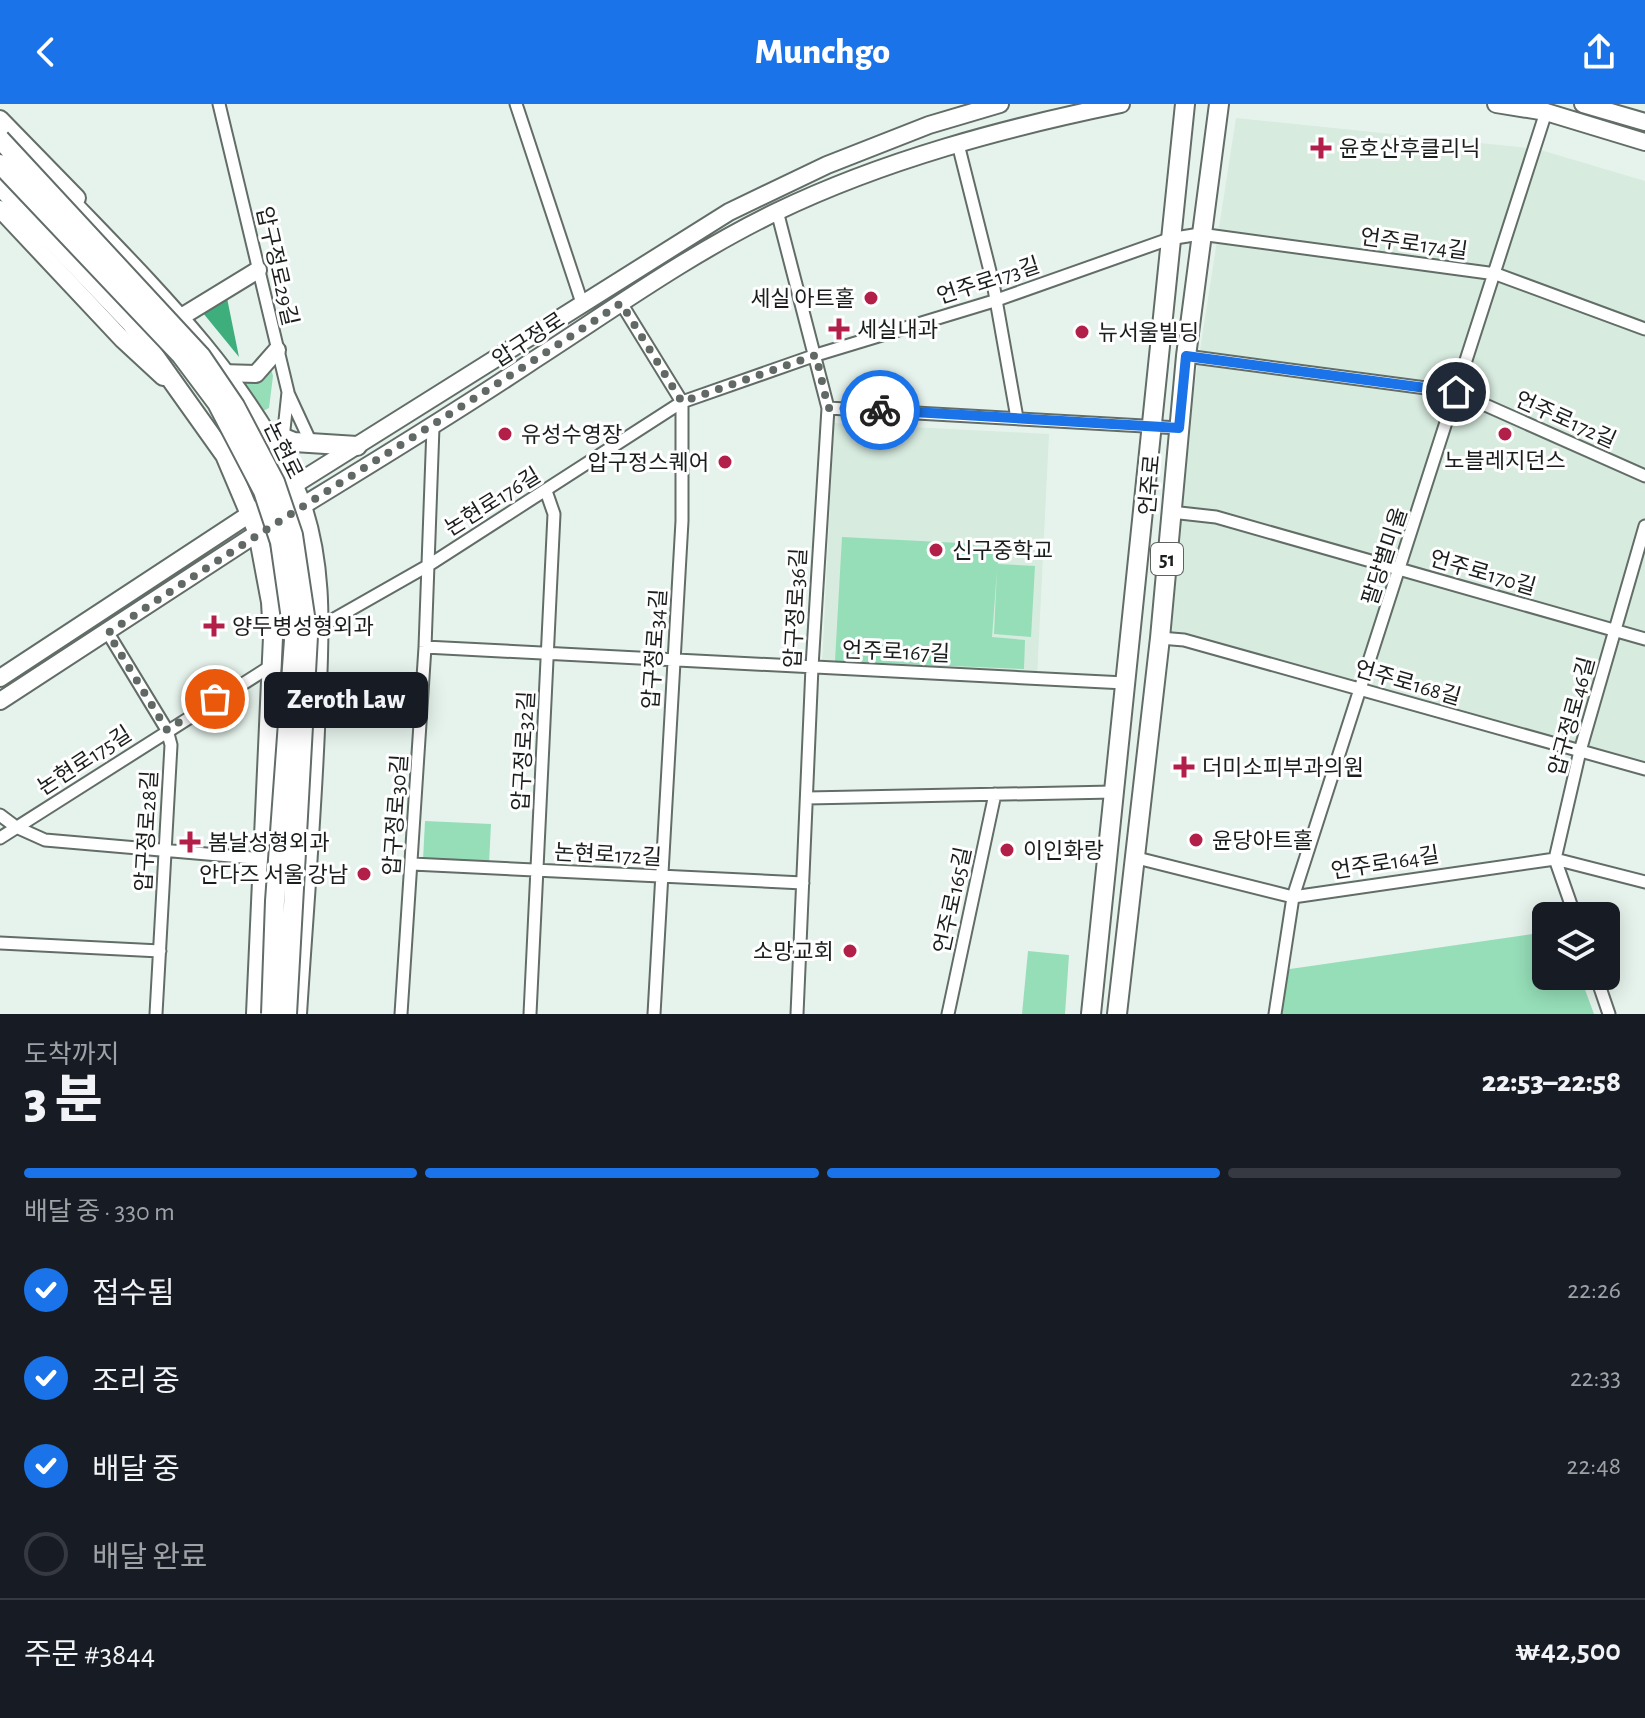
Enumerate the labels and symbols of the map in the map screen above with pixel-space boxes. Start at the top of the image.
marker: 윤호산후클리닉 [1310,137,1332,159]
place label: 윤호산후클리닉 [1339,137,1481,160]
street label: 압구정로29길 [253,204,302,328]
street label: 언주로174길 [1359,225,1469,262]
street label: 언주로173길 [934,253,1042,308]
place label: 세실 아트홀 [750,287,855,310]
marker: 세실 아트홀 [862,289,880,307]
street label: 압구정로 [488,308,568,371]
marker: 세실내과 [828,318,850,340]
place label: 세실내과 [857,318,938,341]
place label: 뉴서울빌딩 [1098,321,1199,344]
marker: 뉴서울빌딩 [1073,323,1091,341]
pin [1422,358,1490,426]
courier [840,370,920,450]
street label: 언주로172길 [1512,387,1620,452]
street label: 논현로 [260,418,307,483]
place label: 유성수영장 [521,423,622,446]
marker: 유성수영장 [496,425,514,443]
marker: 노블레지던스 [1496,425,1514,443]
place label: 노블레지던스 [1444,449,1566,472]
place label: 압구정스퀘어 [588,451,709,474]
marker: 압구정스퀘어 [716,453,734,471]
street label: 언주로 [1135,454,1164,516]
street label: 논현로176길 [440,463,544,540]
street label: 팔당별미울 [1358,504,1411,608]
place label: 신구중학교 [952,539,1053,562]
marker: 신구중학교 [927,541,945,559]
road number: 51 [1151,543,1183,575]
street label: 언주로170길 [1427,546,1539,599]
street label: 압구정로36길 [781,547,810,669]
street label: 압구정로34길 [639,588,670,710]
marker: 양두병성형외과 [203,615,225,637]
place label: 양두병성형외과 [232,615,374,638]
street label: 언주로167길 [842,638,950,665]
street label: 압구정로46길 [1545,654,1598,778]
street label: 언주로168길 [1352,656,1464,709]
pin [181,665,249,733]
callout: Zeroth Law [263,671,427,727]
street label: 압구정로32길 [509,690,538,812]
street label: 논현로175길 [33,722,135,799]
street label: 압구정로30길 [380,753,411,877]
marker: 더미소피부과의원 [1173,756,1195,778]
place label: 더미소피부과의원 [1202,756,1364,779]
street label: 압구정로28길 [132,770,161,892]
place label: 윤당아트홀 [1212,829,1313,852]
marker: 봄날성형외과 [179,831,201,853]
place label: 봄날성형외과 [208,831,329,854]
marker: 윤당아트홀 [1187,831,1205,849]
place label: 이인화랑 [1023,839,1104,862]
street label: 논현로172길 [554,840,662,869]
marker: 이인화랑 [998,841,1016,859]
street label: 언주로164길 [1329,843,1441,882]
street label: 언주로165길 [930,845,975,955]
place label: 안다즈 서울 강남 [199,863,348,886]
marker: 안다즈 서울 강남 [355,865,373,883]
place label: 소망교회 [753,941,834,963]
marker: 소망교회 [841,942,859,960]

